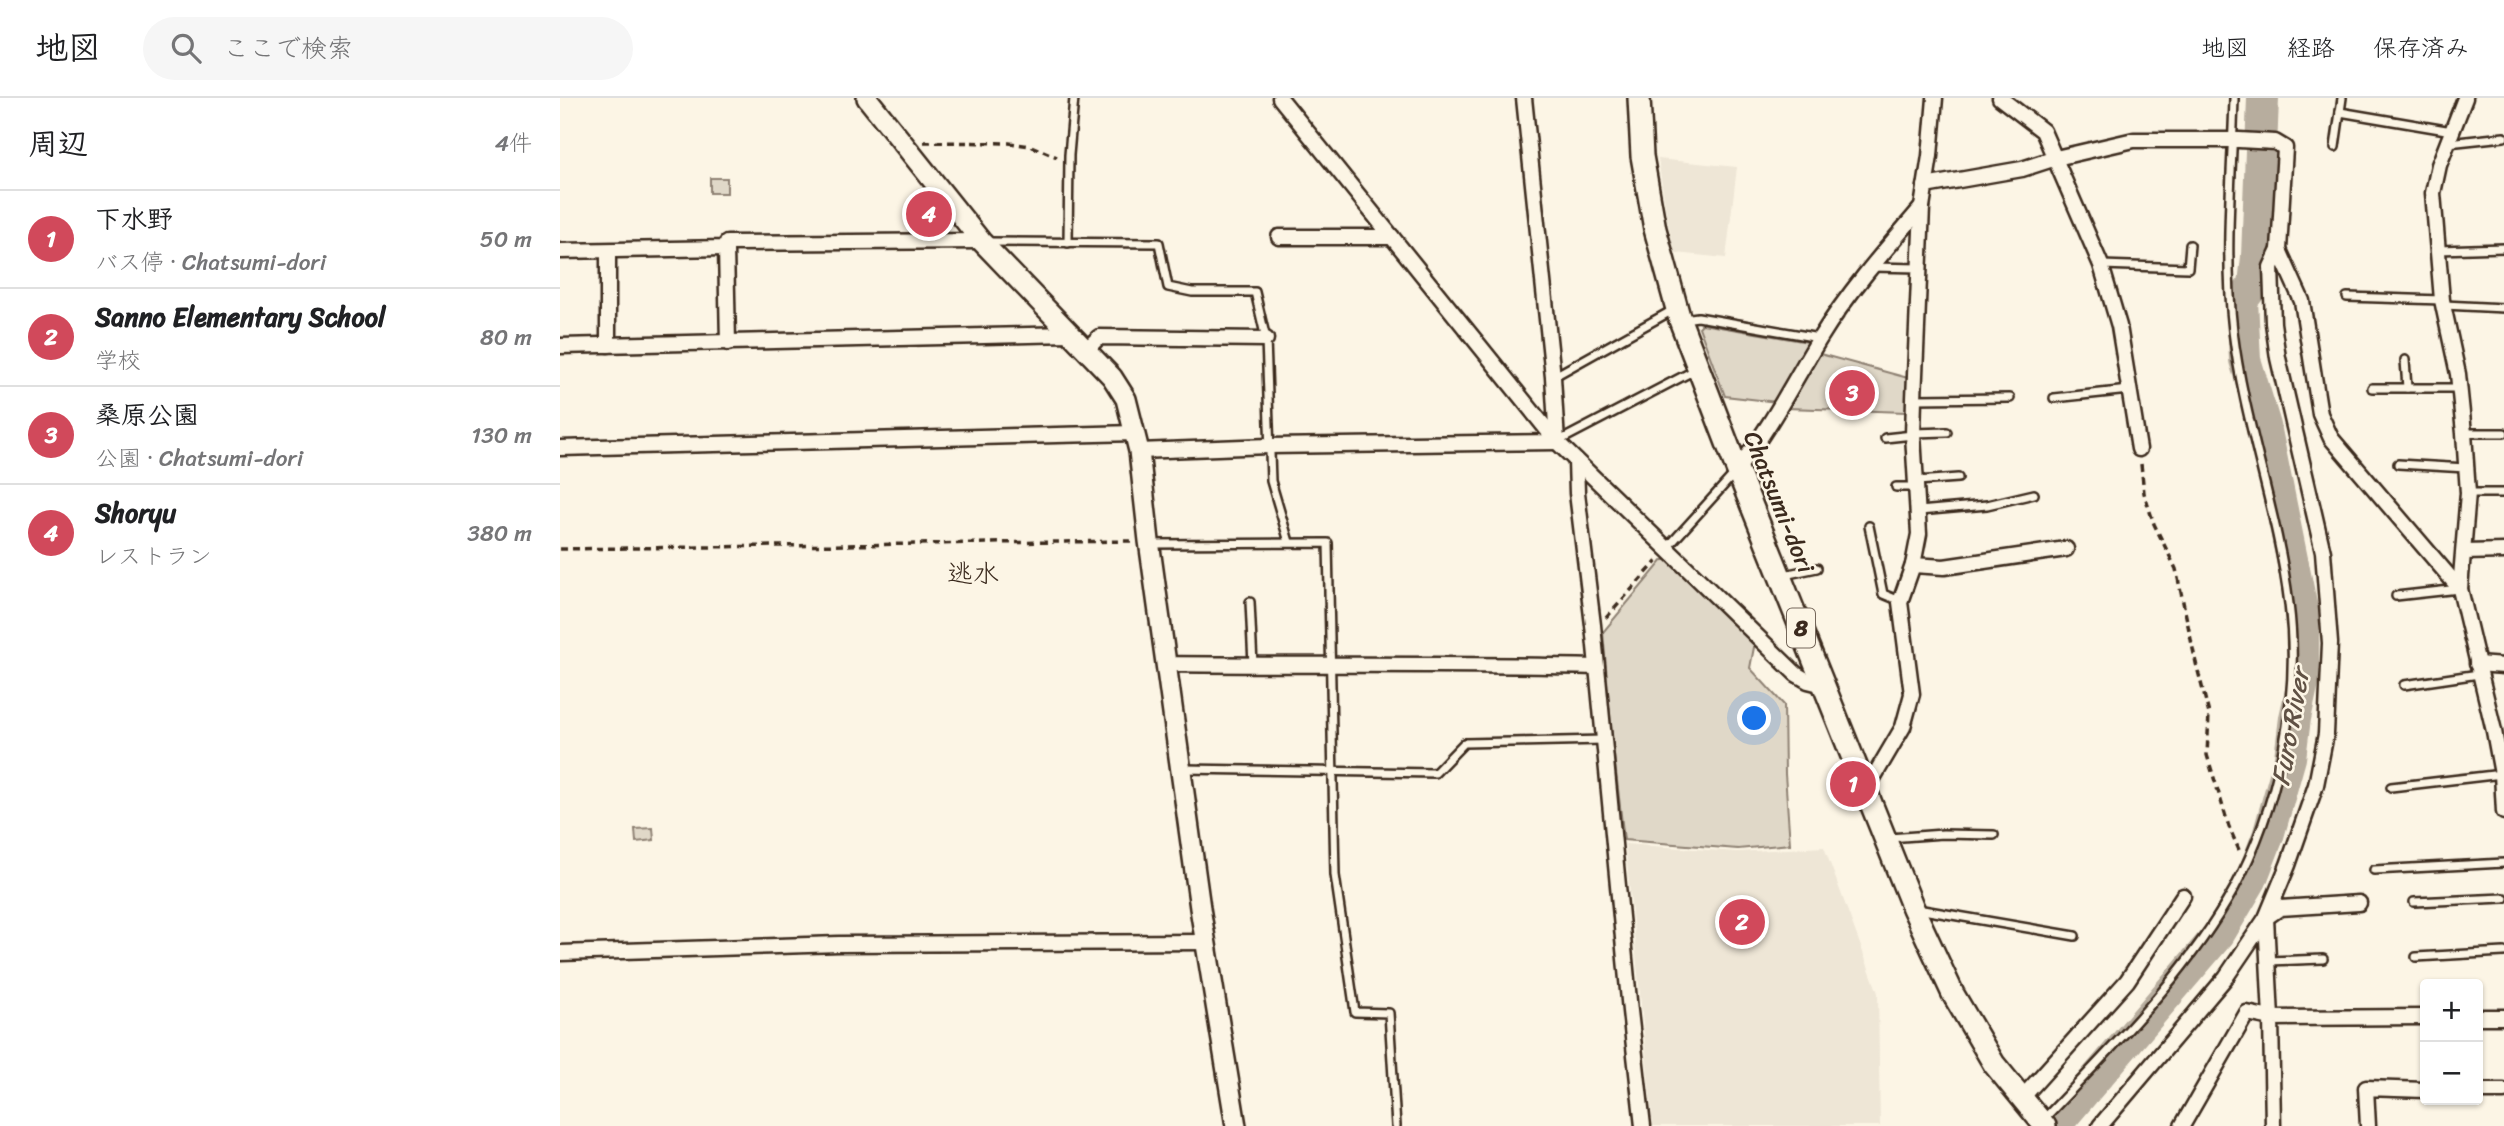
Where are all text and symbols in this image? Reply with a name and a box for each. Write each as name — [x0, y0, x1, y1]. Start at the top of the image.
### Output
search box — [143, 17, 633, 80]
text: 地図 — [35, 19, 101, 77]
text: ここで検索 — [223, 25, 353, 71]
text: 地図 — [2201, 27, 2249, 69]
text: 経路 — [2287, 27, 2335, 69]
text: 保存済み — [2373, 27, 2469, 69]
icon: search — [167, 29, 205, 67]
text: 周辺 — [28, 117, 88, 171]
text: 4件 — [495, 123, 532, 164]
pin: 4 — [906, 188, 952, 240]
text: 下水野 — [95, 196, 173, 242]
text: 1 — [46, 219, 56, 260]
text: 50 m — [480, 219, 532, 260]
text: バス停 · Chatsumi-dori — [95, 242, 326, 283]
text: Sanno Elementary School — [95, 294, 385, 340]
text: 2 — [44, 317, 58, 358]
text: 80 m — [480, 317, 532, 358]
text: 学校 — [95, 340, 141, 381]
pin: 3 — [1829, 367, 1875, 419]
text: 桑原公園 — [95, 392, 199, 438]
text: 3 — [45, 415, 57, 456]
text: 130 m — [471, 415, 532, 456]
street label: Chatsumi-dori — [1731, 424, 1827, 581]
text: 公園 · Chatsumi-dori — [95, 438, 303, 479]
text: Shoryu — [95, 490, 176, 536]
text: 4 — [44, 513, 58, 554]
text: 380 m — [467, 513, 532, 554]
text: レストラン — [95, 536, 212, 577]
district label: 逃水 — [947, 550, 999, 596]
road number: 8 — [1787, 608, 1815, 648]
water label: Furo River — [2257, 661, 2324, 789]
your location — [1737, 701, 1771, 735]
pin: 1 — [1830, 758, 1876, 810]
pin: 2 — [1719, 896, 1765, 948]
map controls — [2420, 979, 2483, 1105]
button: + — [2420, 979, 2483, 1042]
button: − — [2420, 1042, 2483, 1105]

